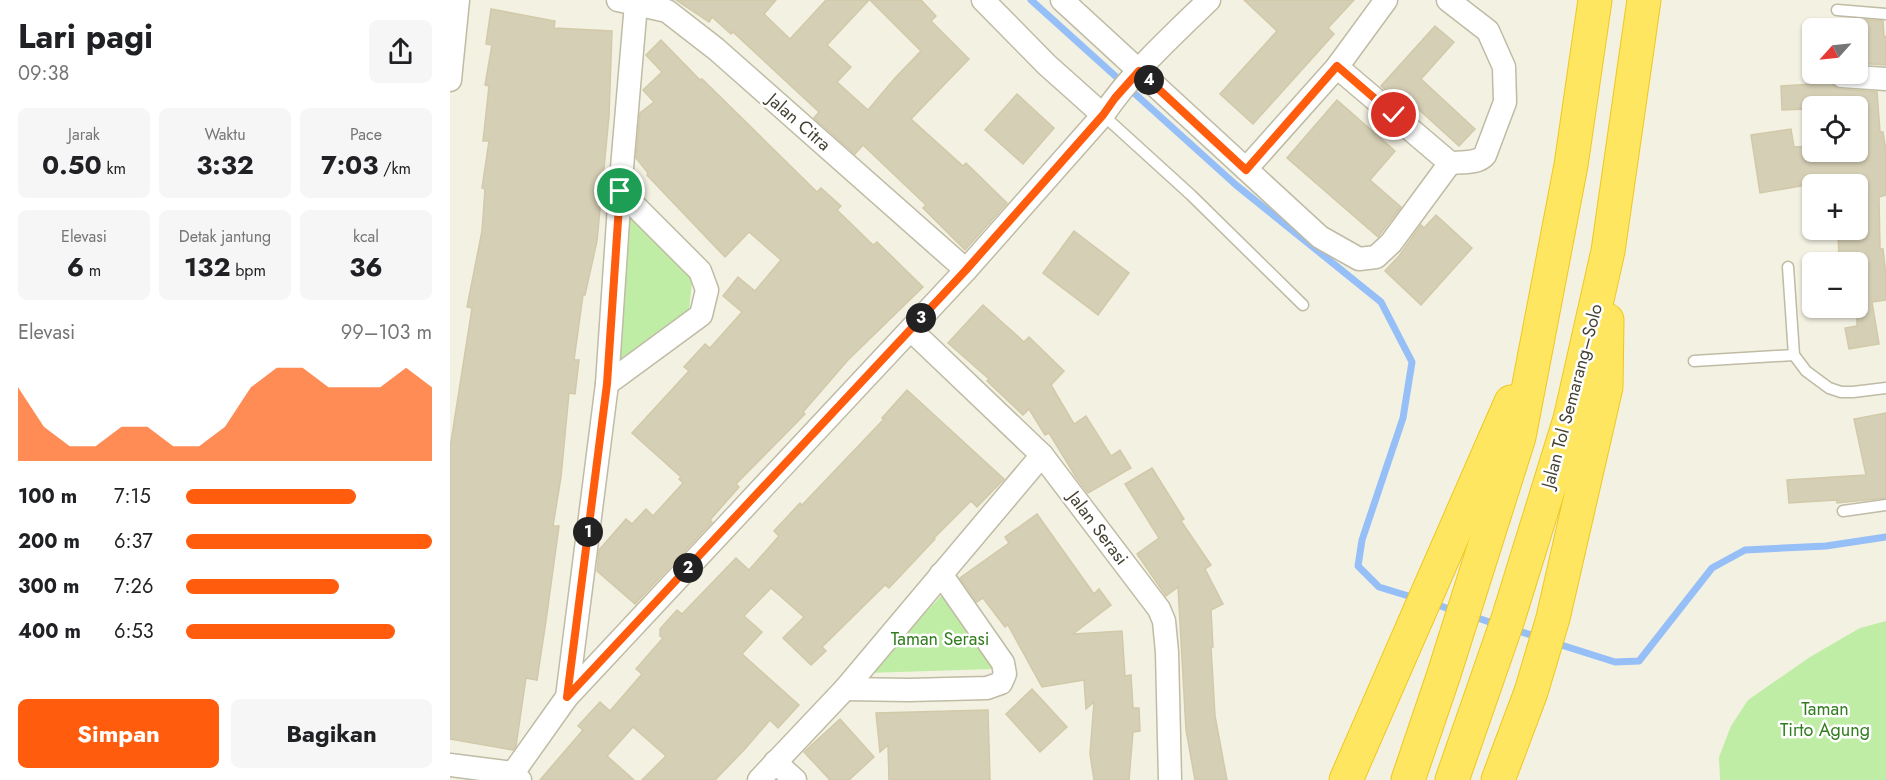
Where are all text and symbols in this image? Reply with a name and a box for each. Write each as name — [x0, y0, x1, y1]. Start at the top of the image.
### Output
text: Lari pagi — [18, 13, 153, 60]
north arrow — [1802, 18, 1868, 84]
map controls — [1802, 18, 1868, 318]
button: share — [369, 20, 432, 83]
text: 09:38 — [18, 59, 69, 88]
pin: 4 — [1134, 65, 1164, 95]
text: 4 — [1143, 68, 1155, 91]
street label: Jalan Citra — [760, 86, 837, 157]
pin — [1368, 89, 1419, 140]
button: locate — [1802, 96, 1868, 162]
icon: check — [1377, 98, 1410, 131]
text: Jarak — [68, 123, 100, 146]
text: Waktu — [204, 123, 246, 146]
text: Pace — [350, 123, 382, 146]
text: 0.50 — [42, 146, 102, 184]
text: 3:32 — [196, 146, 254, 184]
text: 7:03 — [321, 146, 378, 184]
text: km — [102, 157, 126, 180]
text: /km — [378, 157, 411, 180]
pin — [594, 165, 645, 216]
icon: arrive — [603, 174, 636, 207]
button: + — [1802, 174, 1868, 240]
text: Elevasi — [61, 225, 107, 248]
text: Detak jantung — [179, 225, 271, 248]
text: kcal — [353, 225, 379, 248]
text: 6 — [67, 248, 84, 286]
text: 132 — [184, 248, 230, 286]
text: 36 — [349, 248, 383, 286]
button: − — [1802, 252, 1868, 318]
text: m — [84, 259, 101, 282]
text: bpm — [230, 259, 266, 282]
street label: Jalan Tol Semarang–Solo — [1534, 301, 1609, 493]
pin: 3 — [906, 303, 936, 333]
text: 3 — [916, 306, 926, 329]
text: Elevasi — [18, 318, 75, 347]
text: 99–103 m — [341, 318, 432, 347]
text: 100 m — [18, 482, 77, 511]
text: 7:15 — [114, 482, 151, 511]
street label: Jalan Serasi — [1060, 484, 1134, 570]
pin: 1 — [573, 517, 603, 547]
text: 1 — [584, 520, 592, 543]
text: 200 m — [18, 527, 80, 556]
text: 6:37 — [114, 527, 153, 556]
pin: 2 — [673, 553, 703, 583]
text: 2 — [683, 556, 693, 579]
text: 300 m — [18, 572, 79, 601]
text: 7:26 — [114, 572, 153, 601]
text: 400 m — [18, 617, 81, 646]
text: 6:53 — [114, 617, 154, 646]
park label: Taman Serasi — [891, 626, 989, 652]
park label: Taman Tirto Agung — [1780, 696, 1870, 743]
button: Simpan — [18, 699, 219, 768]
button: Bagikan — [231, 699, 432, 768]

